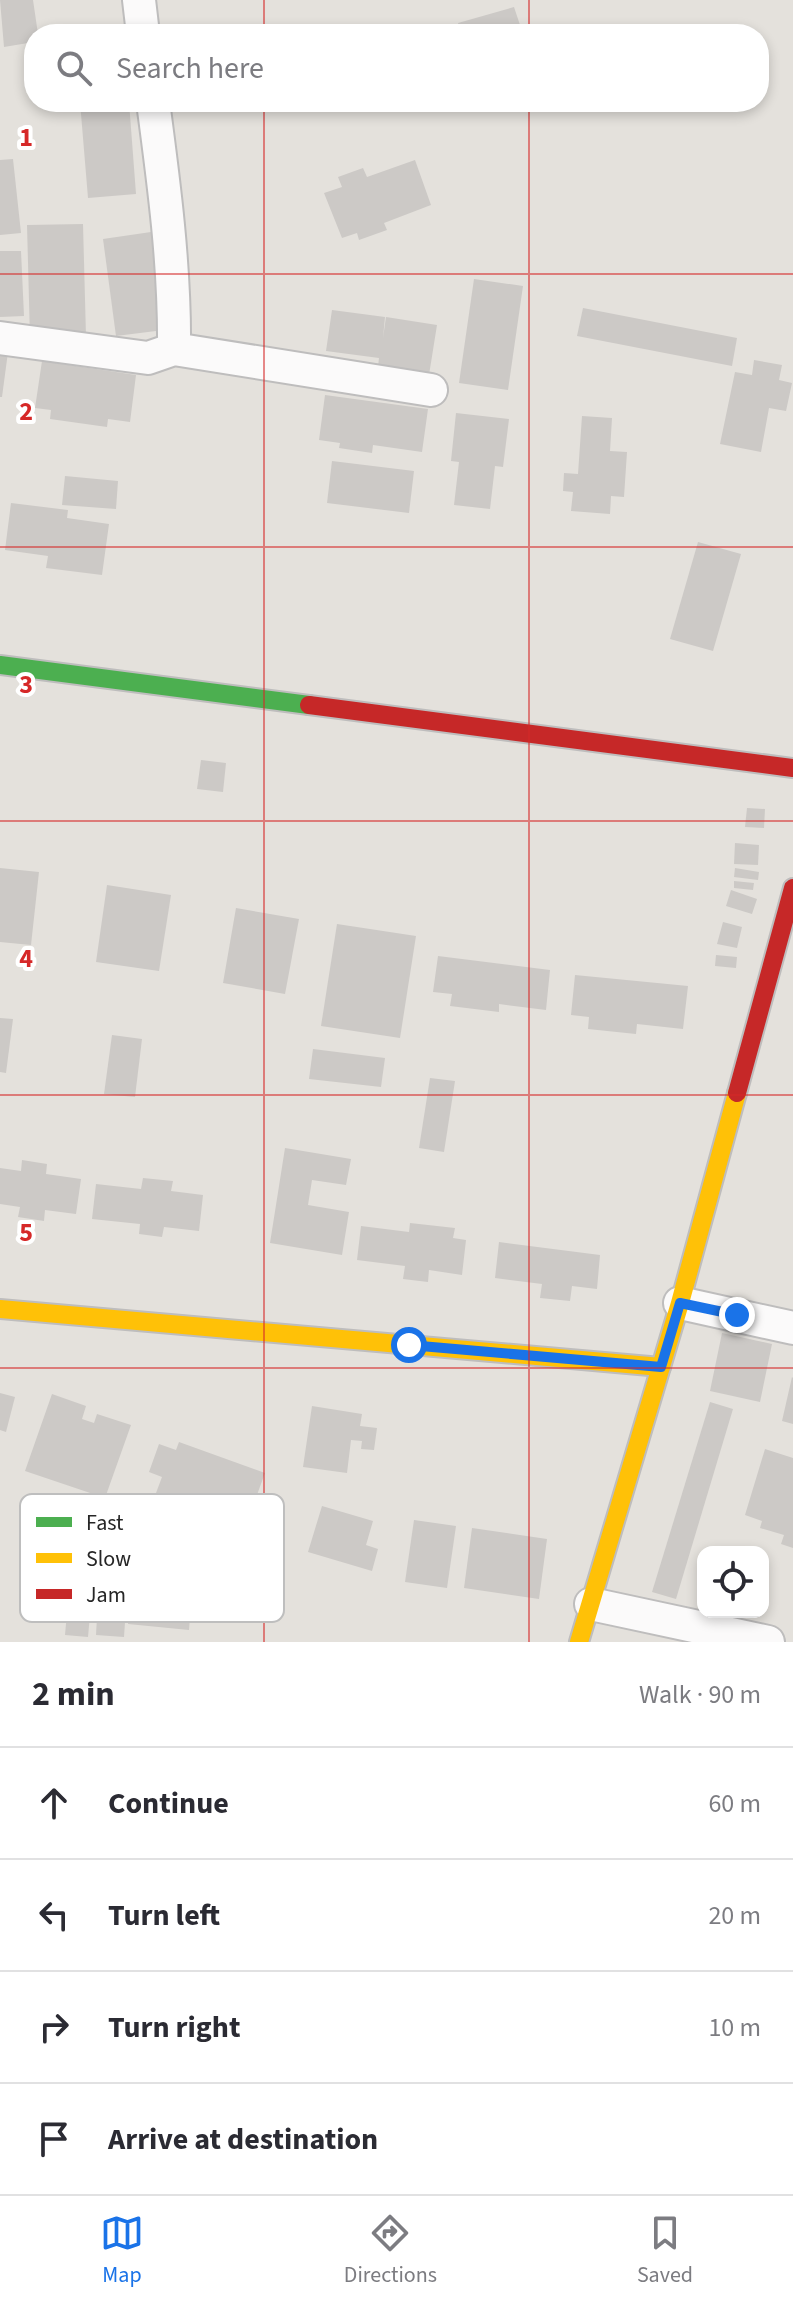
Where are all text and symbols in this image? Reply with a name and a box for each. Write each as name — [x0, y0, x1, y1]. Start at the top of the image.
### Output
search box — [24, 24, 769, 112]
icon: search — [52, 46, 96, 90]
text: Search here — [116, 47, 264, 90]
text: 1 — [19, 119, 33, 156]
text: 2 — [19, 393, 33, 430]
text: 3 — [19, 666, 33, 703]
text: 4 — [19, 940, 33, 977]
text: 5 — [19, 1214, 33, 1251]
route end — [719, 1297, 755, 1333]
route start — [391, 1327, 427, 1363]
legend — [20, 1494, 284, 1622]
text: Fast — [86, 1507, 124, 1539]
text: Slow — [86, 1543, 131, 1575]
map controls — [697, 1546, 769, 1618]
button: locate — [697, 1546, 769, 1618]
text: Jam — [86, 1579, 126, 1611]
text: 2 min — [32, 1670, 115, 1719]
text: Walk · 90 m — [639, 1676, 761, 1713]
icon: ahead — [32, 1781, 76, 1825]
text: Continue — [108, 1782, 229, 1825]
text: 60 m — [708, 1785, 761, 1822]
icon: left — [32, 1893, 76, 1937]
text: Turn left — [108, 1894, 220, 1937]
text: 20 m — [708, 1897, 761, 1934]
icon: right — [32, 2005, 76, 2049]
text: Turn right — [108, 2006, 240, 2049]
text: 10 m — [708, 2009, 761, 2046]
icon: arrive — [32, 2117, 76, 2161]
text: Arrive at destination — [108, 2118, 378, 2161]
tab: Map — [100, 2211, 144, 2291]
tab: Directions — [344, 2211, 437, 2291]
tab: Saved — [637, 2211, 693, 2291]

